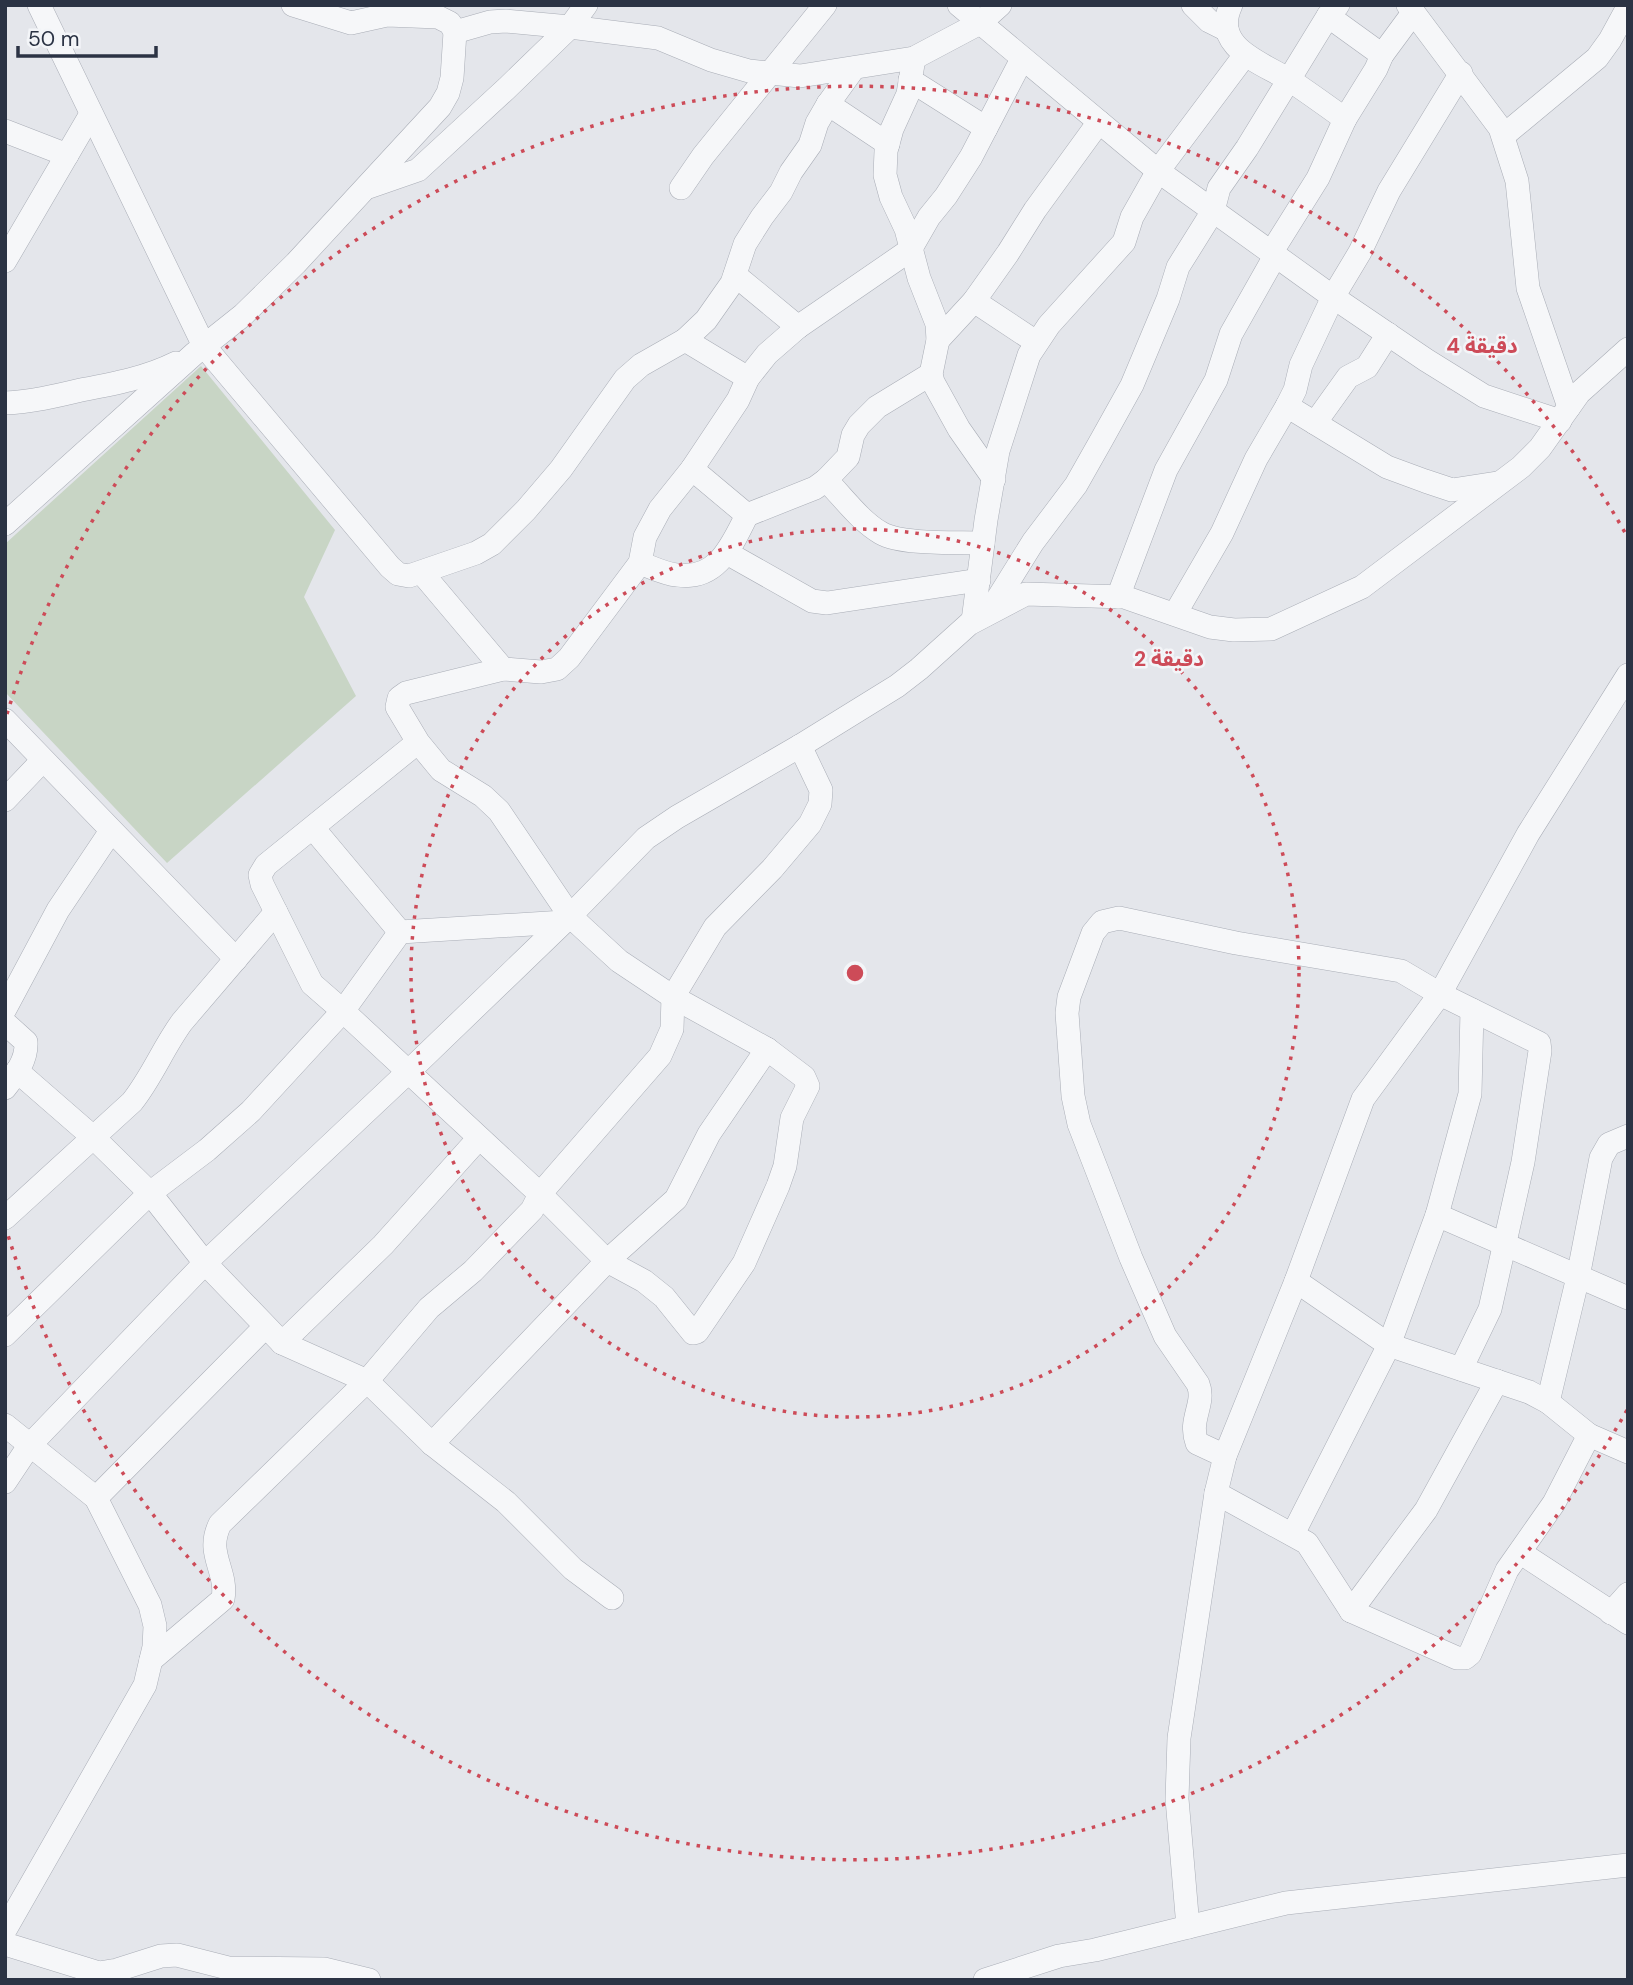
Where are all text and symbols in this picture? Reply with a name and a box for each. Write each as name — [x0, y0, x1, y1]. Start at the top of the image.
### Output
scale bar — [18, 14, 156, 58]
text: 50 m — [28, 25, 79, 53]
text: 4 دقيقة — [1446, 332, 1518, 360]
text: 2 دقيقة — [1134, 645, 1204, 673]
centre of rings — [843, 961, 867, 985]

